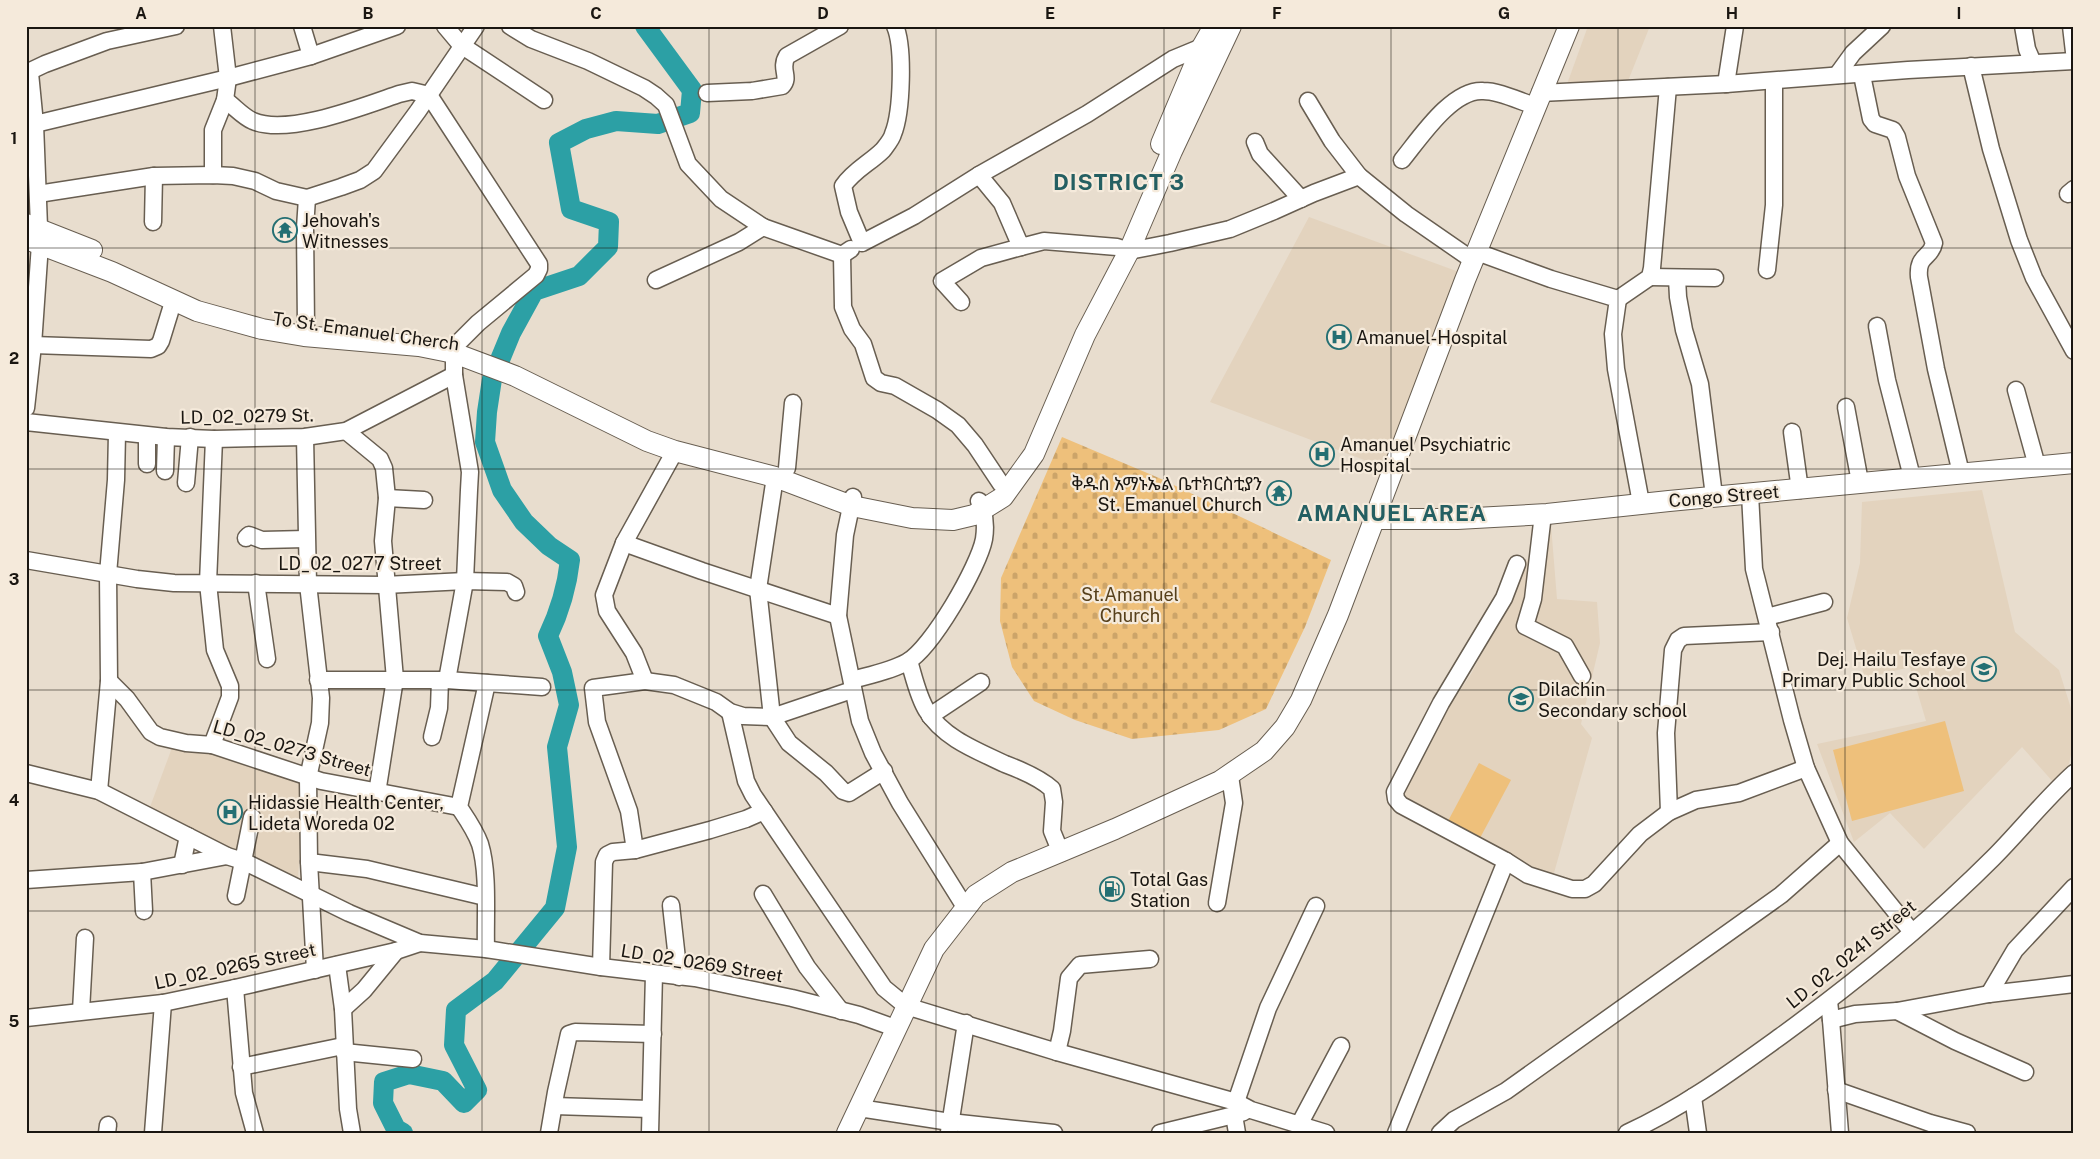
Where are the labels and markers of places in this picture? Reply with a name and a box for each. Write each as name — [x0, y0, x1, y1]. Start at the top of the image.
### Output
place label: Jehovah's Witnesses — [302, 210, 389, 252]
temple icon: Jehovah's Witnesses — [272, 217, 298, 243]
hospital icon: Amanuel-Hospital — [1326, 324, 1352, 350]
place label: Amanuel-Hospital — [1356, 327, 1508, 348]
place label: Amanuel Psychiatric Hospital — [1340, 434, 1511, 476]
hospital icon: Amanuel Psychiatric Hospital — [1309, 441, 1335, 467]
place label: ቅዱስ አማኑኤል ቤተክርስቲያን St. Emanuel Church — [1072, 473, 1262, 515]
temple icon: ቅዱስ አማኑኤል ቤተክርስቲያን St. Emanuel Church — [1266, 480, 1292, 506]
place label: Dej. Hailu Tesfaye Primary Public School — [1782, 649, 1966, 691]
school or university icon: Dej. Hailu Tesfaye Primary Public School — [1971, 656, 1997, 682]
place label: Dilachin Secondary school — [1538, 679, 1687, 721]
school or university icon: Dilachin Secondary school — [1508, 686, 1534, 712]
place label: Hidassie Health Center, Lideta Woreda 02 — [248, 792, 444, 834]
hospital icon: Hidassie Health Center, Lideta Woreda 02 — [217, 799, 243, 825]
place label: Total Gas Station — [1130, 869, 1208, 911]
fuel station icon: Total Gas Station — [1099, 876, 1125, 902]

